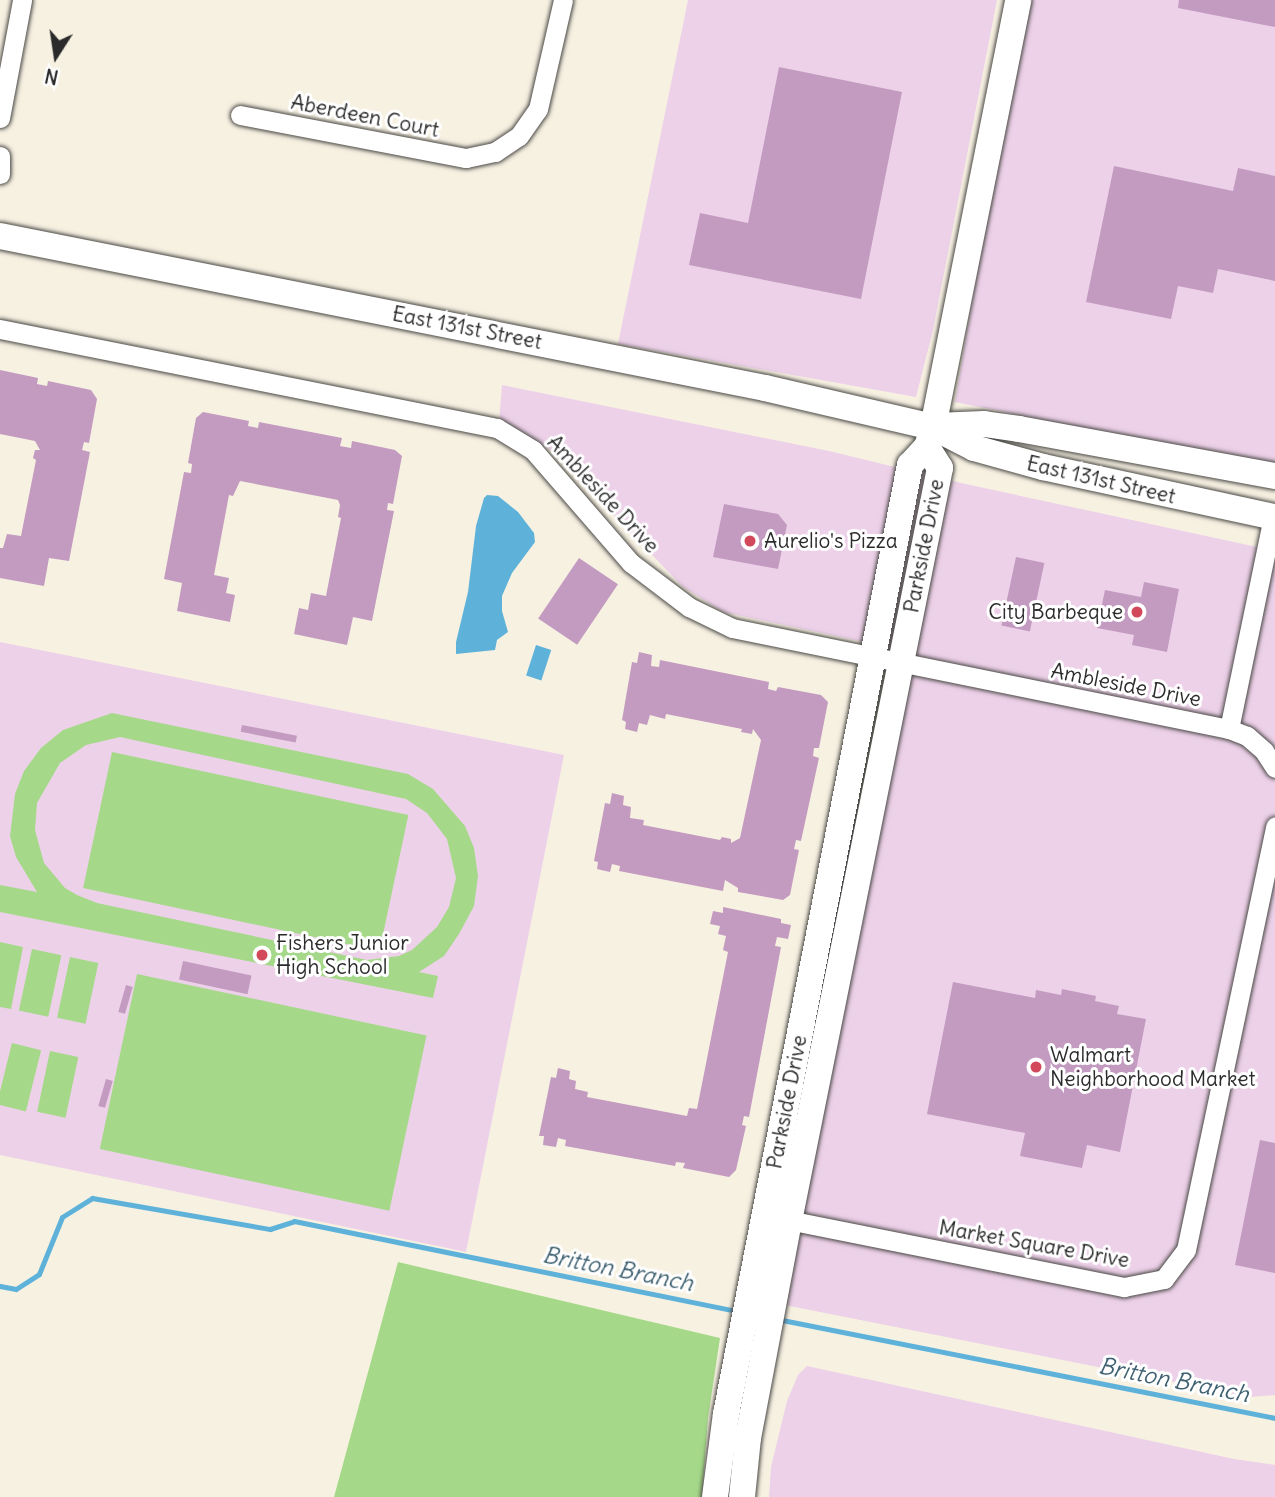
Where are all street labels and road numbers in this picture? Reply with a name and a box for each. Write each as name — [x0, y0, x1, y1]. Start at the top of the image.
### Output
street label: Aberdeen Court — [289, 89, 441, 143]
street label: East 131st Street — [390, 301, 544, 355]
street label: Ambleside Drive — [542, 430, 664, 558]
street label: East 131st Street — [1024, 451, 1178, 509]
street label: Parkside Drive — [899, 477, 949, 615]
street label: Ambleside Drive — [1049, 658, 1203, 712]
street label: Parkside Drive — [762, 1033, 812, 1171]
street label: Market Square Drive — [937, 1215, 1131, 1273]

